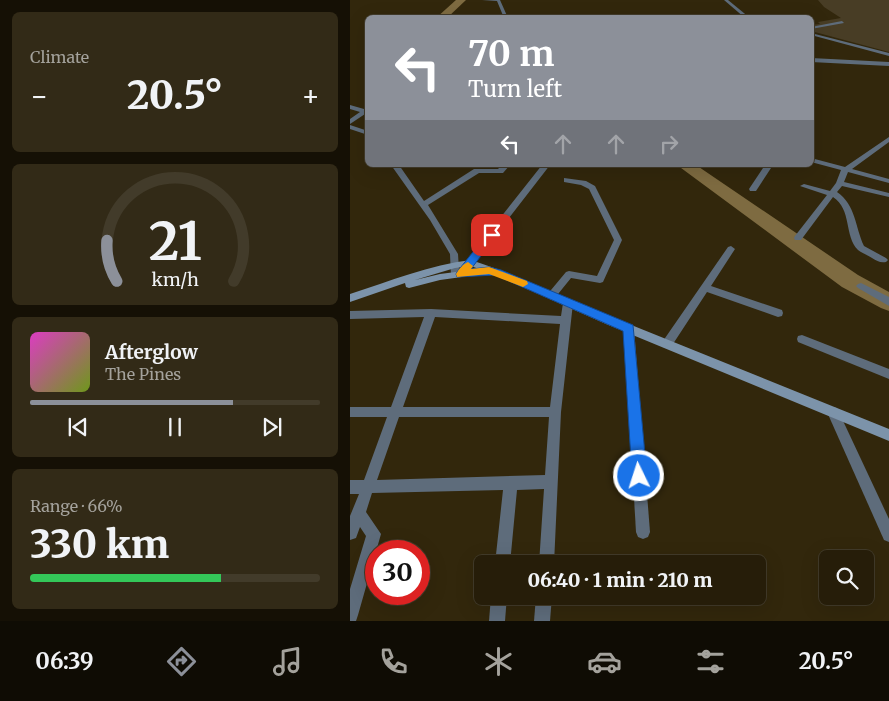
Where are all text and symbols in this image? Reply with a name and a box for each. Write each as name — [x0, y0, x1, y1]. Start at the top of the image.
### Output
text: 70 m — [468, 32, 555, 76]
icon: left — [385, 35, 450, 100]
text: Climate — [30, 47, 89, 67]
text: 20.5° — [127, 72, 223, 119]
text: Turn left — [468, 75, 562, 103]
text: − — [30, 78, 49, 114]
text: + — [301, 78, 320, 114]
icon: left — [496, 130, 524, 158]
icon: ahead — [549, 130, 577, 158]
icon: ahead — [602, 130, 630, 158]
icon: right — [655, 130, 683, 158]
text: 21 — [148, 209, 202, 274]
pin — [471, 214, 513, 256]
icon: arrive — [478, 221, 506, 249]
text: km/h — [151, 268, 199, 291]
text: Afterglow — [105, 340, 198, 364]
text: The Pines — [105, 364, 181, 384]
icon: previous — [64, 413, 92, 441]
icon: pause — [161, 413, 189, 441]
icon: next — [258, 413, 286, 441]
position arrow — [612, 449, 664, 501]
text: Range · 66% — [30, 496, 123, 516]
text: 330 km — [30, 521, 169, 568]
speed limit sign: 30 — [365, 540, 430, 605]
map controls — [819, 550, 874, 605]
button: search — [819, 550, 874, 605]
text: 06:40 · 1 min · 210 m — [527, 568, 713, 592]
icon: directions — [164, 644, 199, 679]
icon: music — [270, 644, 305, 679]
icon: phone — [376, 644, 411, 679]
icon: climate — [481, 644, 516, 679]
icon: car — [587, 644, 622, 679]
icon: filters — [693, 644, 728, 679]
text: 06:39 — [35, 647, 94, 675]
text: 20.5° — [799, 647, 854, 675]

